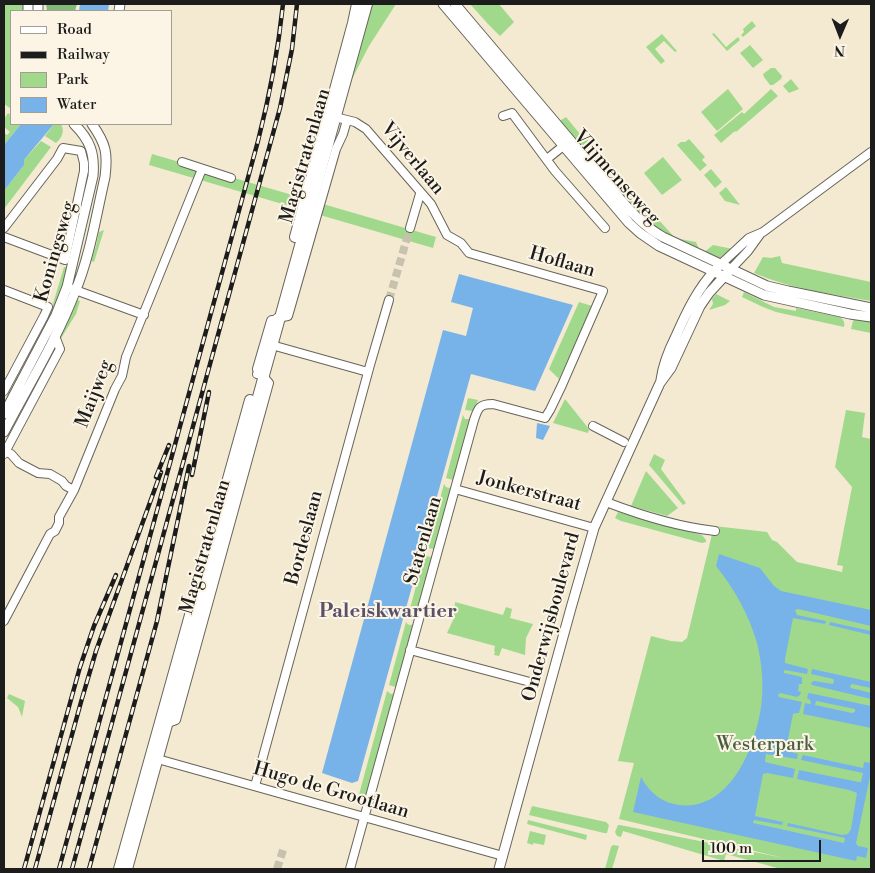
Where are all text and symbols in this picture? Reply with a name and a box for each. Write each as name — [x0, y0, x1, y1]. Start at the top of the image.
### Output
legend — [10, 10, 172, 125]
north arrow — [815, 10, 865, 60]
text: Road — [57, 20, 92, 39]
text: N — [834, 41, 845, 59]
text: Railway — [57, 45, 110, 64]
text: Park — [57, 70, 88, 89]
street label: Magistratenlaan — [276, 86, 336, 226]
text: Water — [57, 95, 96, 114]
street label: Vijverlaan — [375, 118, 449, 200]
street label: Vlijmenseweg — [568, 126, 664, 230]
street label: Koningsweg — [31, 199, 81, 305]
street label: Hoflaan — [526, 243, 598, 283]
street label: Maijweg — [72, 357, 118, 431]
street label: Jonkerstraat — [474, 467, 584, 517]
street label: Magistratenlaan — [176, 477, 236, 617]
street label: Bordeslaan — [281, 488, 329, 588]
street label: Statenlaan — [400, 494, 448, 588]
street label: Onderwijsboulevard — [518, 530, 586, 704]
district label: Paleiskwartier — [319, 600, 457, 624]
park label: Westerpark — [716, 734, 814, 756]
street label: Hugo de Grootlaan — [250, 758, 412, 824]
scale bar — [705, 830, 824, 862]
text: 100 m — [710, 839, 752, 858]

